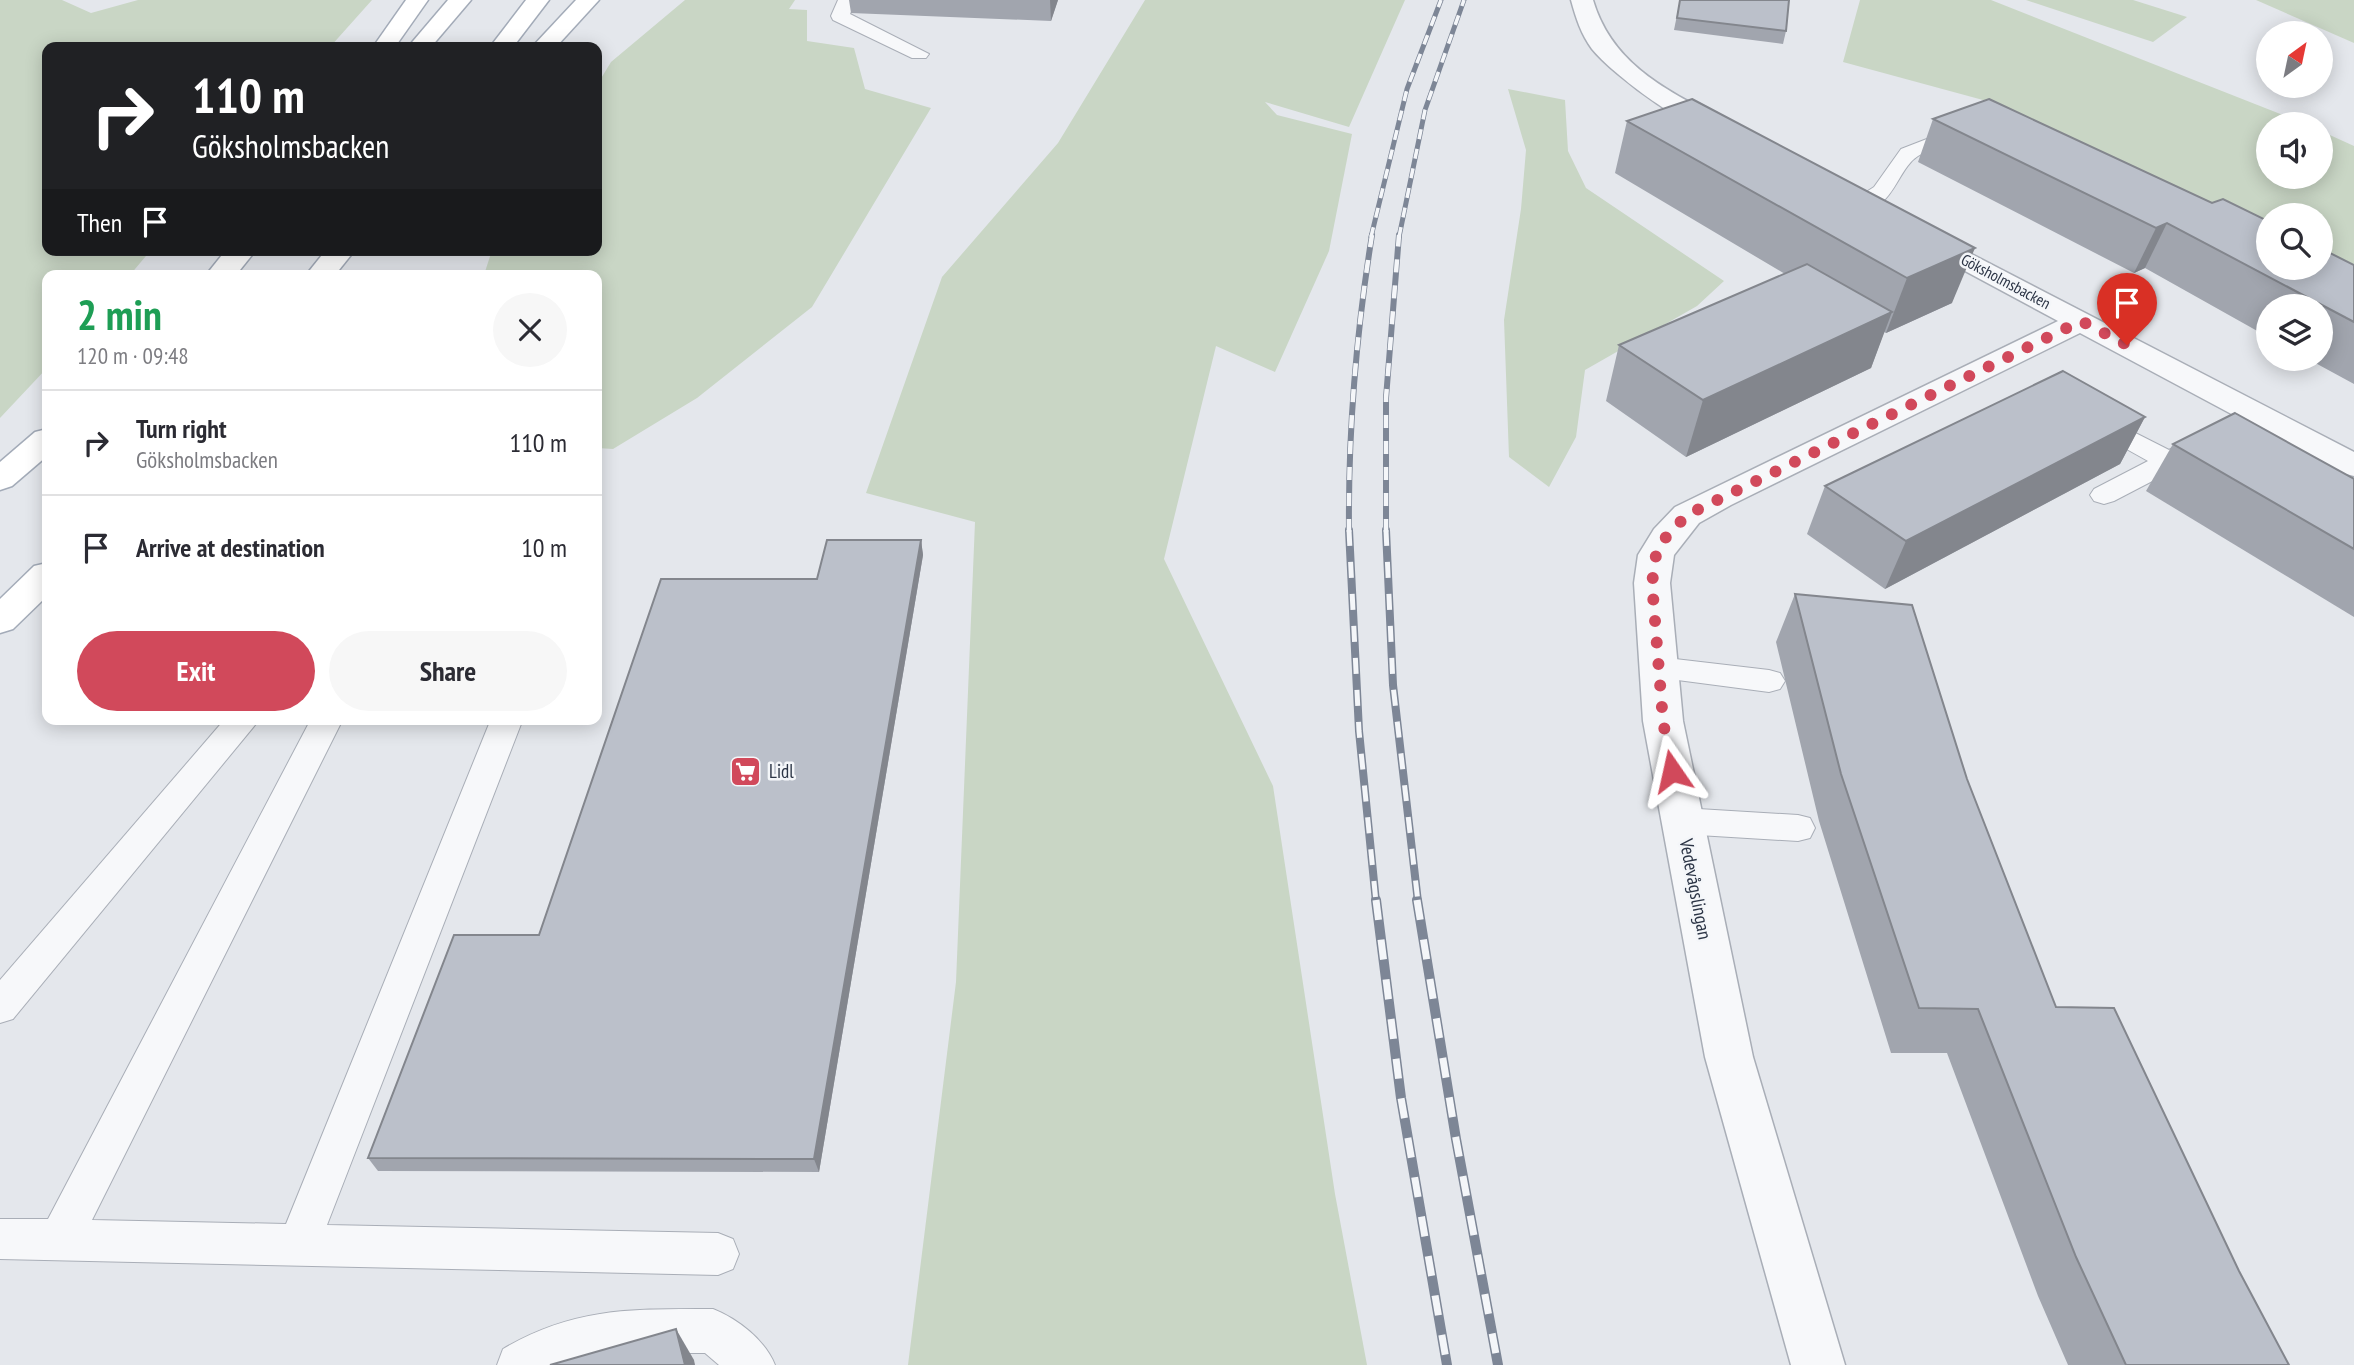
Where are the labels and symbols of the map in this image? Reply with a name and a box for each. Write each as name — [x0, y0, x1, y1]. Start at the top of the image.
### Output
north arrow — [2256, 21, 2333, 98]
street label: Göksholmsbacken — [1958, 249, 2054, 313]
pin — [2097, 273, 2157, 345]
position arrow — [1635, 734, 1709, 808]
supermarket icon: Lidl — [729, 754, 763, 788]
place label: Lidl — [769, 759, 794, 783]
street label: Vedevågslingan — [1674, 836, 1718, 941]

